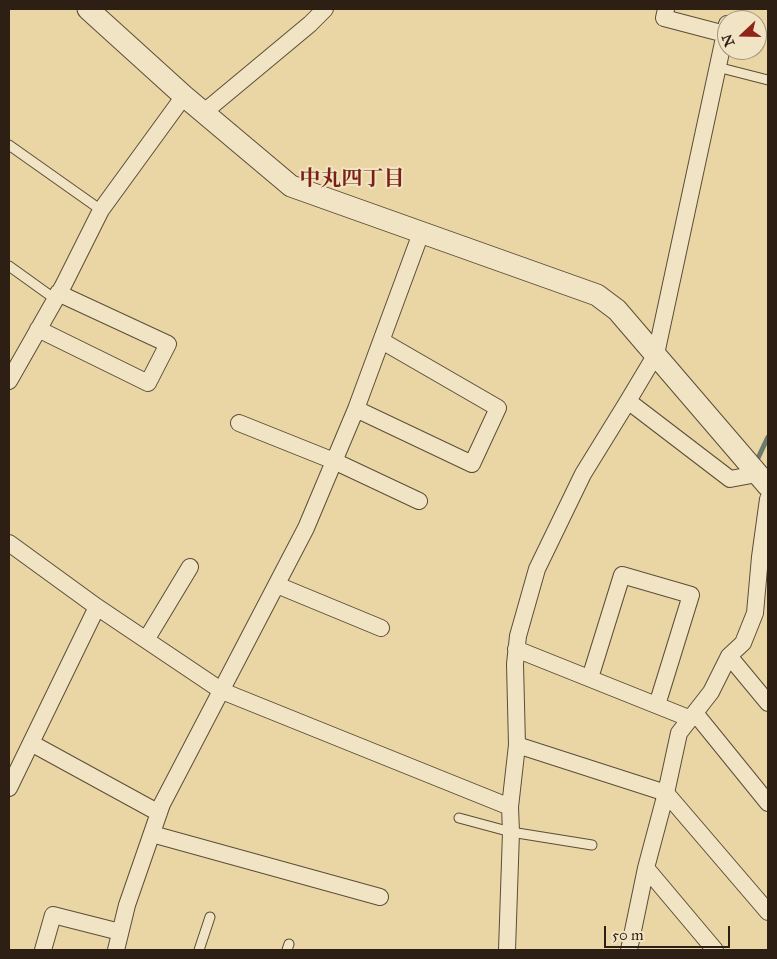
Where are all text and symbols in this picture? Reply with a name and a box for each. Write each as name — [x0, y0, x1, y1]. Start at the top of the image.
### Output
north arrow — [717, 10, 767, 60]
text: N — [718, 32, 739, 49]
district label: 中丸四丁目 — [300, 167, 404, 193]
scale bar — [607, 916, 733, 948]
text: 50 m — [612, 926, 644, 944]

